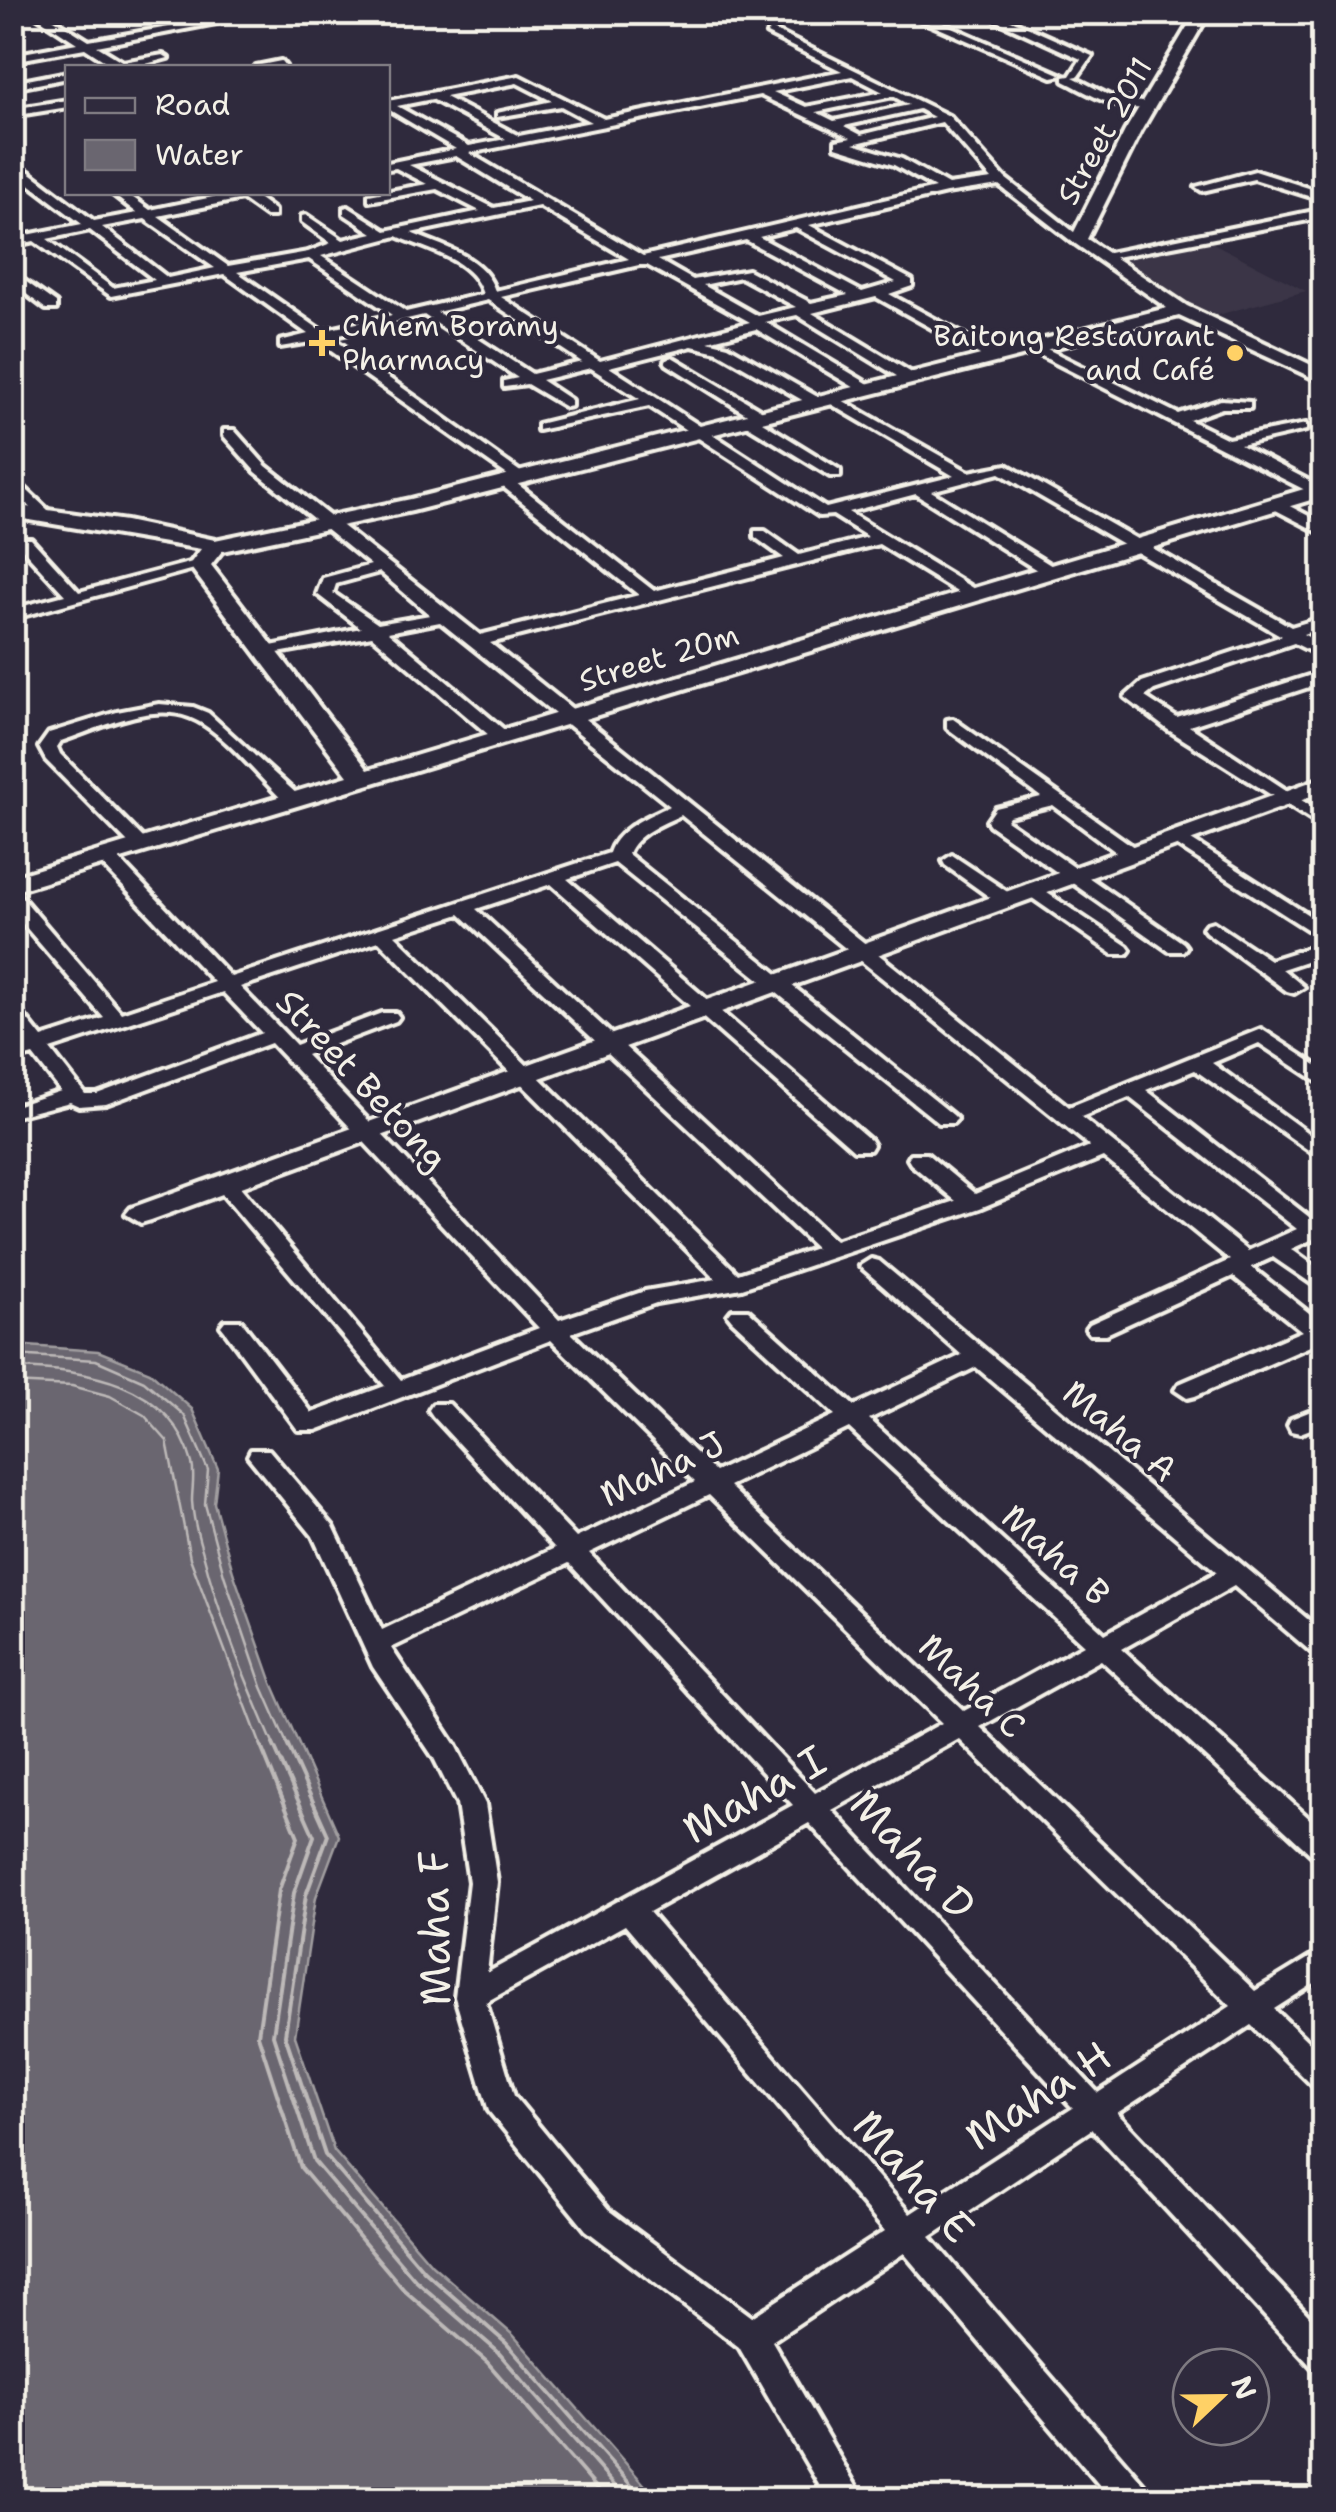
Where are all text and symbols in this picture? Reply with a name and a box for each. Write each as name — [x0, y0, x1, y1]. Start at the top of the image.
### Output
street label: Street 2011 — [1047, 50, 1162, 212]
legend — [65, 65, 390, 195]
text: Road — [155, 84, 230, 125]
text: Water — [155, 134, 244, 175]
place label: Chhem Boramy Pharmacy — [342, 305, 559, 380]
place label: Baitong Restaurant and Café — [933, 315, 1215, 390]
marker: Chhem Boramy Pharmacy — [311, 332, 333, 354]
marker: Baitong Restaurant and Café — [1224, 342, 1246, 364]
street label: Street 20m — [574, 614, 744, 701]
street label: Street Betong — [266, 979, 459, 1181]
street label: Maha A — [1053, 1369, 1187, 1492]
street label: Maha J — [592, 1420, 731, 1518]
street label: Maha B — [992, 1493, 1121, 1616]
street label: Maha C — [909, 1623, 1036, 1748]
street label: Maha I — [672, 1732, 836, 1856]
street label: Maha D — [838, 1776, 988, 1932]
street label: Maha F — [405, 1849, 463, 2007]
street label: Maha H — [954, 2027, 1122, 2163]
street label: Maha E — [841, 2098, 987, 2254]
north arrow — [1171, 2347, 1271, 2447]
text: N — [1222, 2370, 1266, 2405]

